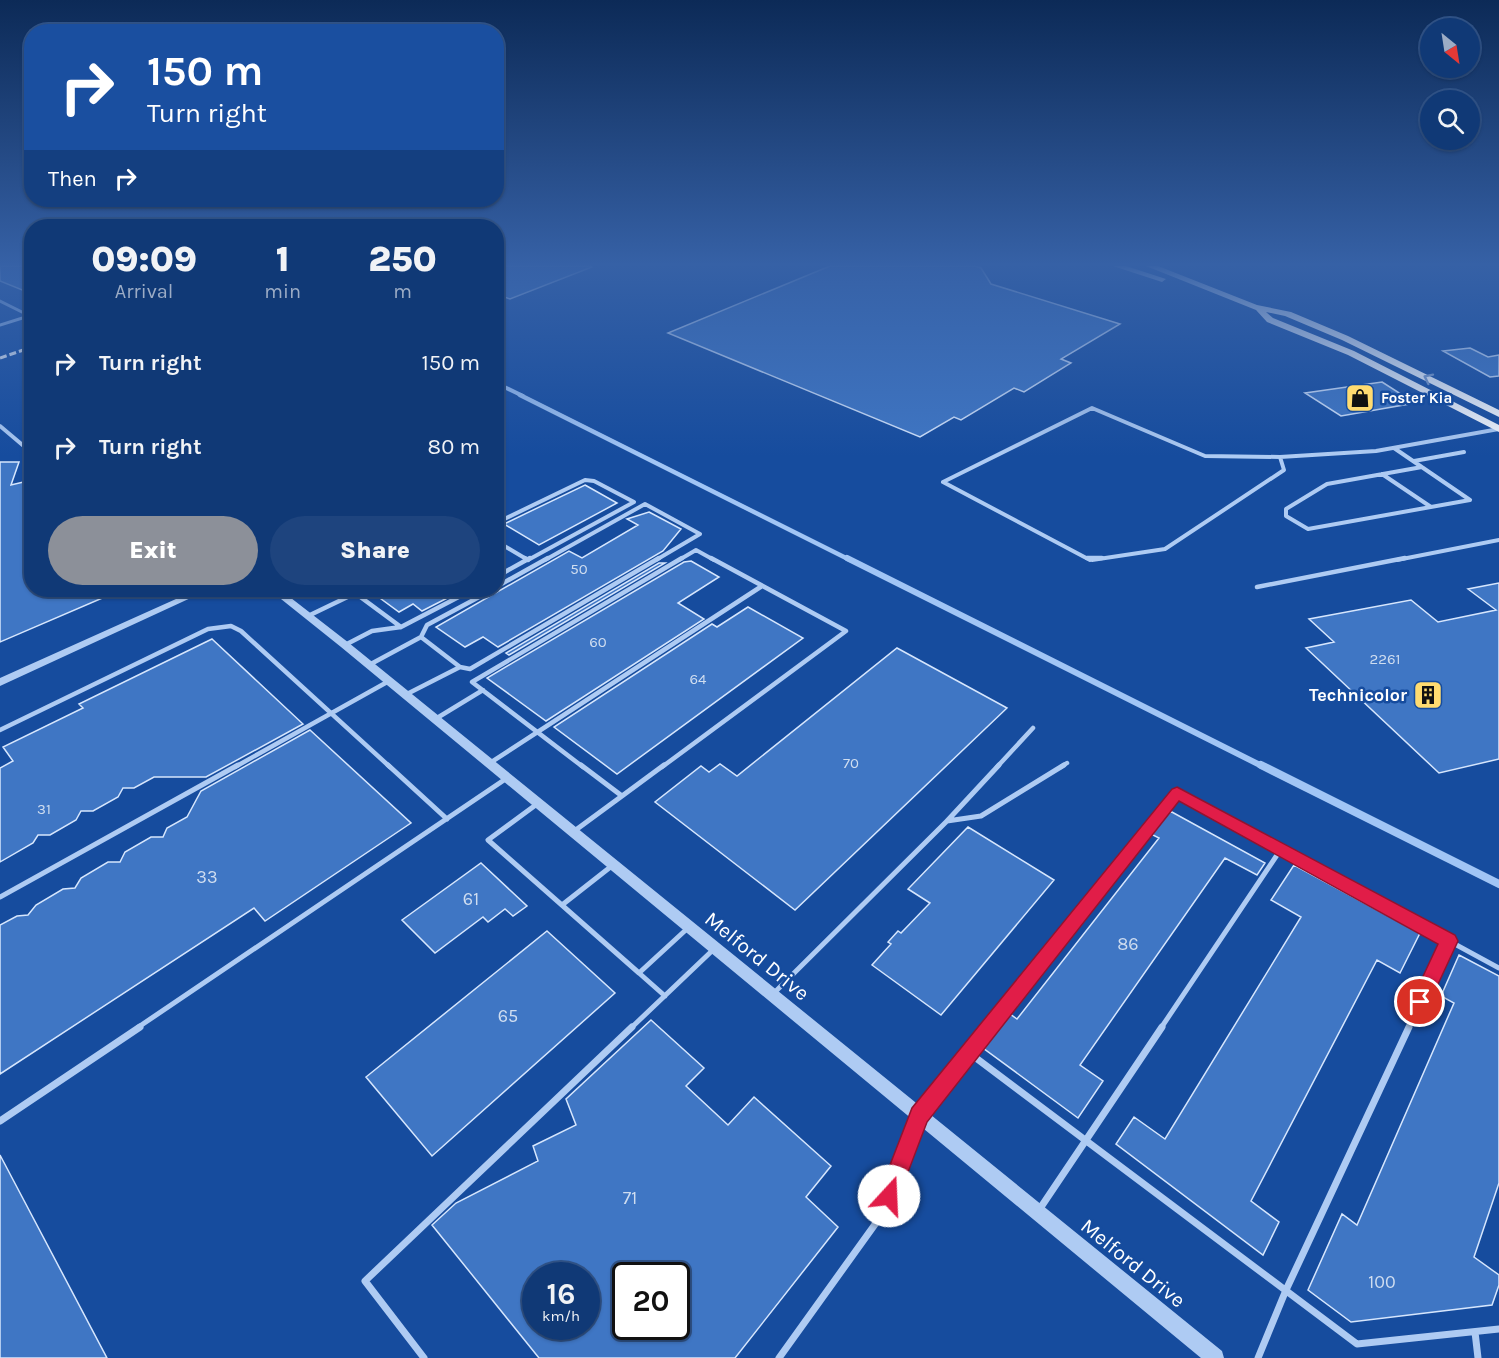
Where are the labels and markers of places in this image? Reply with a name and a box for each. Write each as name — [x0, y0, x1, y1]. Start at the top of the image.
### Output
shop icon: Foster Kia — [1344, 382, 1376, 414]
place label: Foster Kia — [1381, 389, 1452, 407]
building icon: Technicolor — [1412, 679, 1444, 711]
place label: Technicolor — [1309, 684, 1407, 706]
pin — [1394, 976, 1445, 1027]

